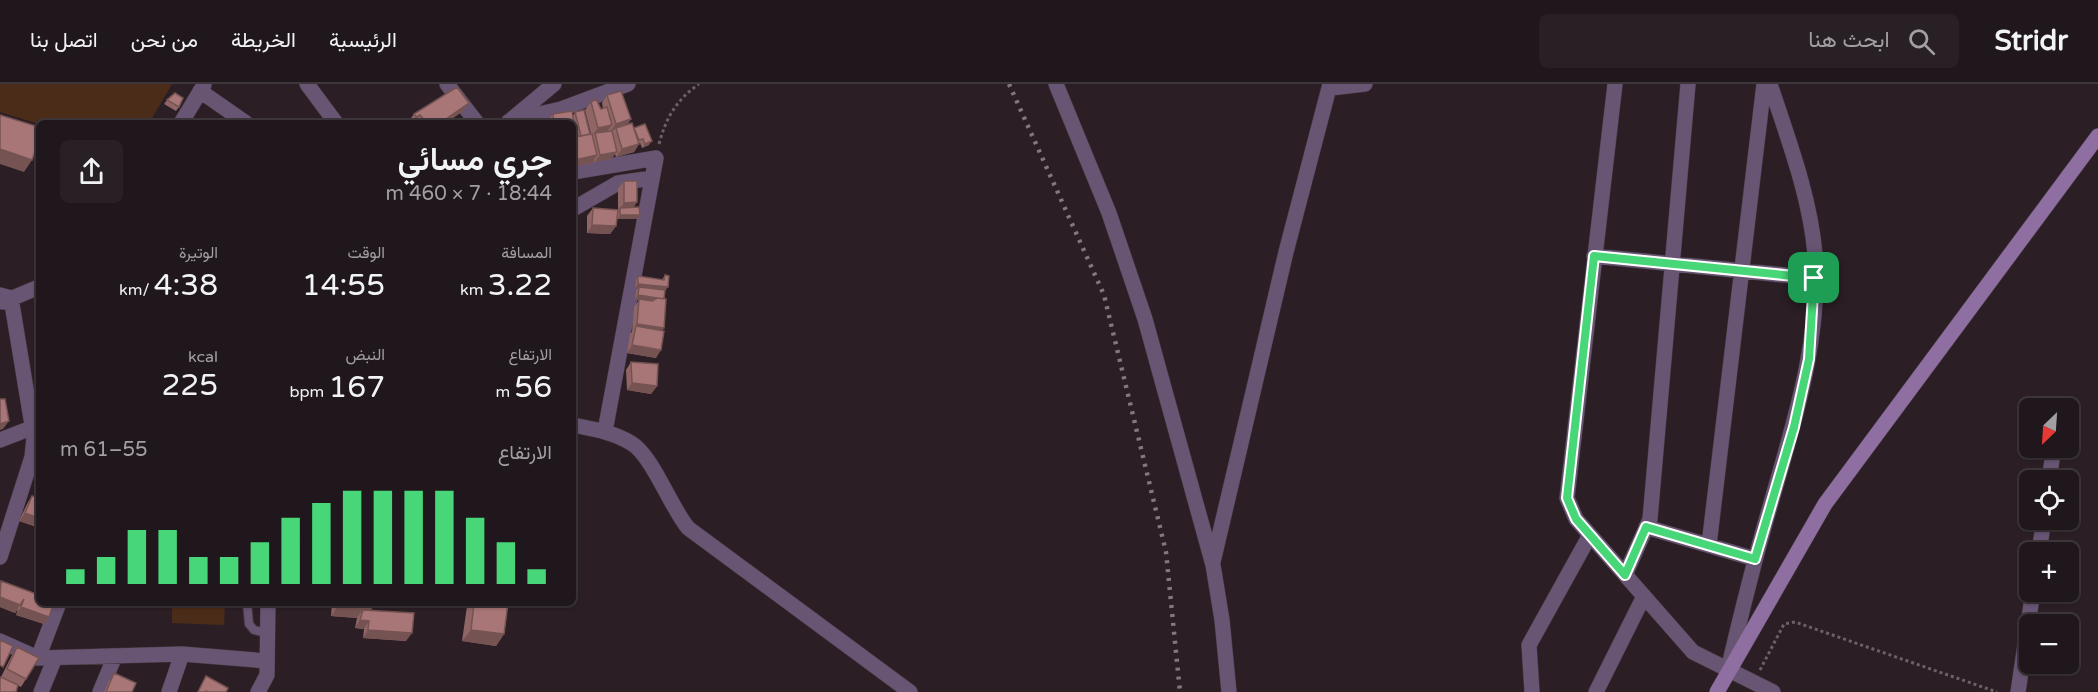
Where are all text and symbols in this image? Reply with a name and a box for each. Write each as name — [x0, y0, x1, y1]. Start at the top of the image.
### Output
search box — [1539, 14, 1959, 68]
text: Stridr — [1995, 24, 2068, 58]
icon: search — [1905, 25, 1938, 58]
text: ابحث هنا — [1808, 27, 1890, 53]
text: اتصل بنا — [30, 28, 98, 53]
text: من نحن — [131, 28, 198, 53]
text: الخريطة — [231, 28, 296, 53]
text: الرئيسية — [329, 28, 397, 53]
button: share — [60, 140, 123, 203]
text: جري مسائي — [398, 140, 552, 179]
text: 18:44 · 7 × 460 m — [385, 182, 552, 206]
text: الوتيرة — [179, 243, 218, 263]
text: الوقت — [347, 243, 385, 263]
text: المسافة — [501, 243, 552, 263]
pin — [1788, 252, 1839, 303]
icon: arrive — [1797, 261, 1830, 294]
text: 4:38 — [154, 267, 218, 304]
text: 14:55 — [302, 267, 385, 304]
text: 3.22 — [488, 267, 552, 304]
text: /km — [119, 280, 154, 300]
text: km — [460, 280, 488, 300]
text: النبض — [345, 345, 385, 365]
text: الارتفاع — [509, 345, 552, 365]
text: kcal — [188, 347, 218, 367]
text: 225 — [161, 367, 218, 404]
text: 167 — [328, 369, 385, 406]
text: 56 — [514, 369, 552, 406]
text: bpm — [289, 382, 328, 402]
text: m — [495, 382, 514, 402]
north arrow — [2019, 398, 2079, 458]
map controls — [2019, 398, 2079, 674]
text: 55–61 m — [60, 438, 148, 462]
text: الارتفاع — [498, 441, 552, 465]
button: locate — [2019, 470, 2079, 530]
button: + — [2019, 542, 2079, 602]
button: − — [2019, 614, 2079, 674]

